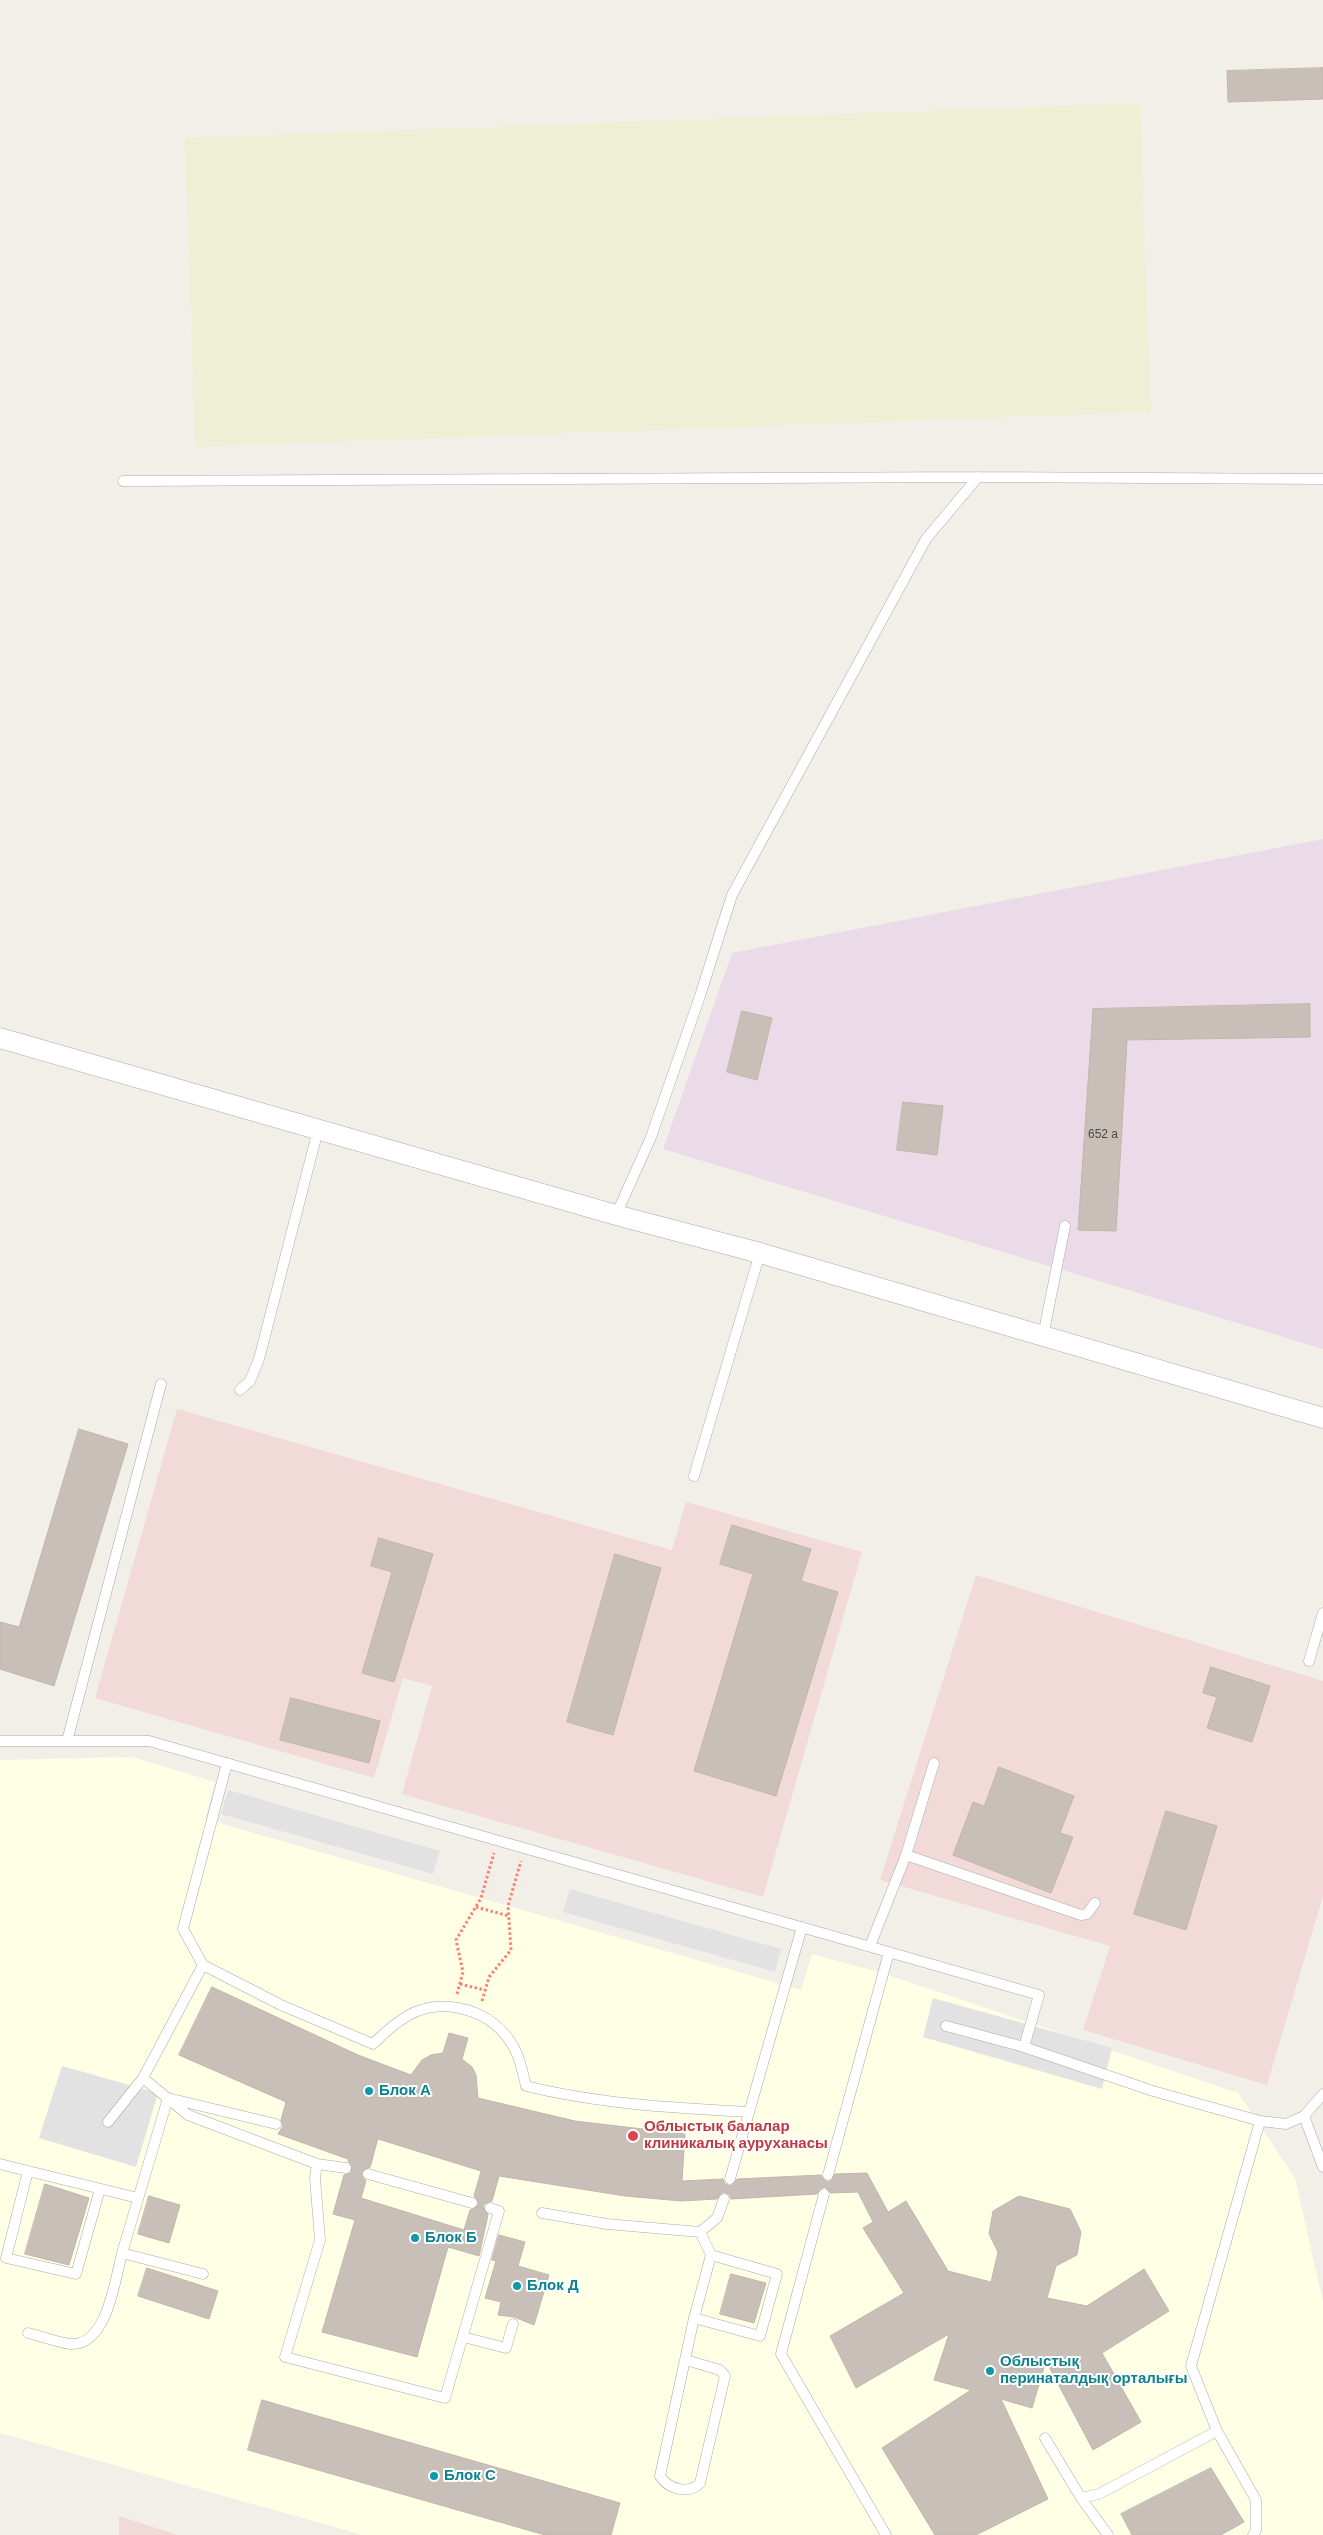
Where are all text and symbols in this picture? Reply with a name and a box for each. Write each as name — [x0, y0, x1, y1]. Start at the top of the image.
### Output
house number: 652 а — [1088, 1128, 1118, 1142]
place label: Блок А — [379, 2082, 431, 2100]
marker: Блок А — [363, 2085, 375, 2097]
place label: Облыстық балалар клиникалық ауруханасы — [644, 2118, 828, 2153]
marker: Облыстық балалар клиникалық ауруханасы — [626, 2129, 640, 2143]
place label: Блок Б — [425, 2229, 477, 2247]
marker: Блок Б — [409, 2232, 421, 2244]
place label: Блок Д — [527, 2277, 579, 2295]
marker: Блок Д — [511, 2280, 523, 2292]
place label: Облыстық перинаталдық орталығы — [1000, 2353, 1188, 2388]
marker: Облыстық перинаталдық орталығы — [984, 2365, 996, 2377]
place label: Блок С — [444, 2467, 496, 2485]
marker: Блок С — [428, 2470, 440, 2482]

